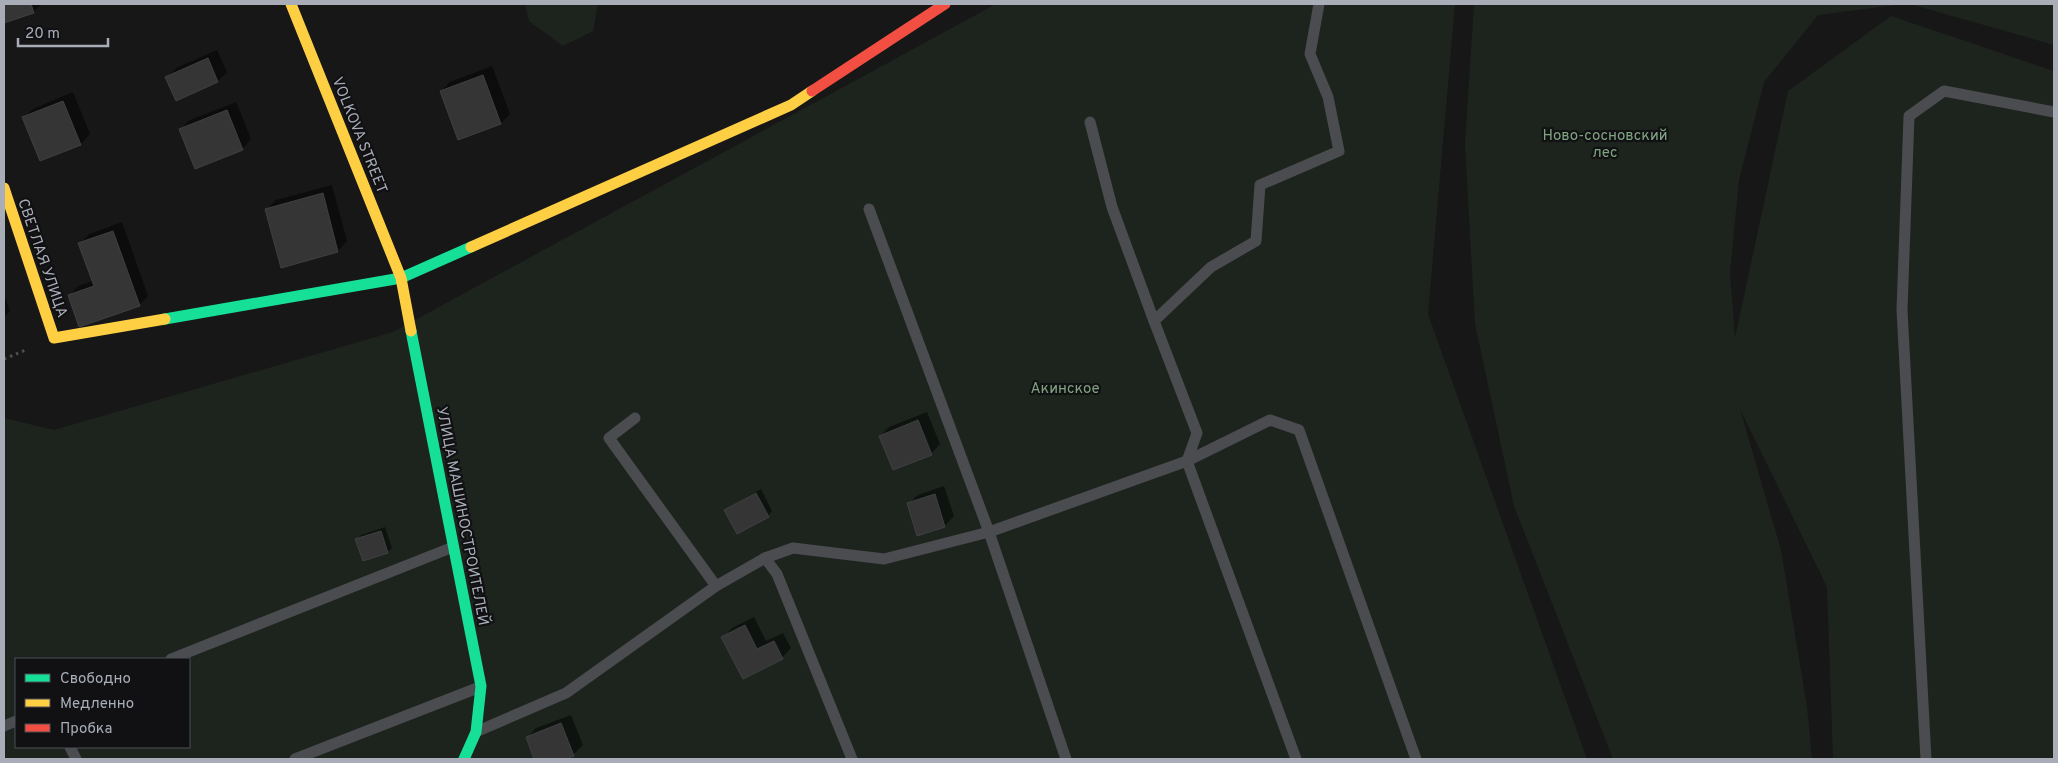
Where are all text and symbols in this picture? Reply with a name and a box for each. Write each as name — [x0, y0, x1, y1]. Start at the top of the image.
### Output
scale bar — [18, 15, 108, 47]
text: 20 m — [25, 25, 60, 44]
street label: VOLKOVA STREET — [327, 75, 391, 197]
park label: Ново-сосновский лес — [1542, 127, 1668, 163]
street label: СВЕТЛАЯ УЛИЦА — [12, 197, 71, 320]
park label: Акинское — [1030, 380, 1100, 399]
street label: УЛИЦА МАШИНОСТРОИТЕЛЕЙ — [431, 405, 494, 627]
legend — [15, 658, 190, 748]
text: Свободно — [60, 670, 131, 689]
text: Медленно — [60, 695, 134, 714]
text: Пробка — [60, 720, 112, 739]

